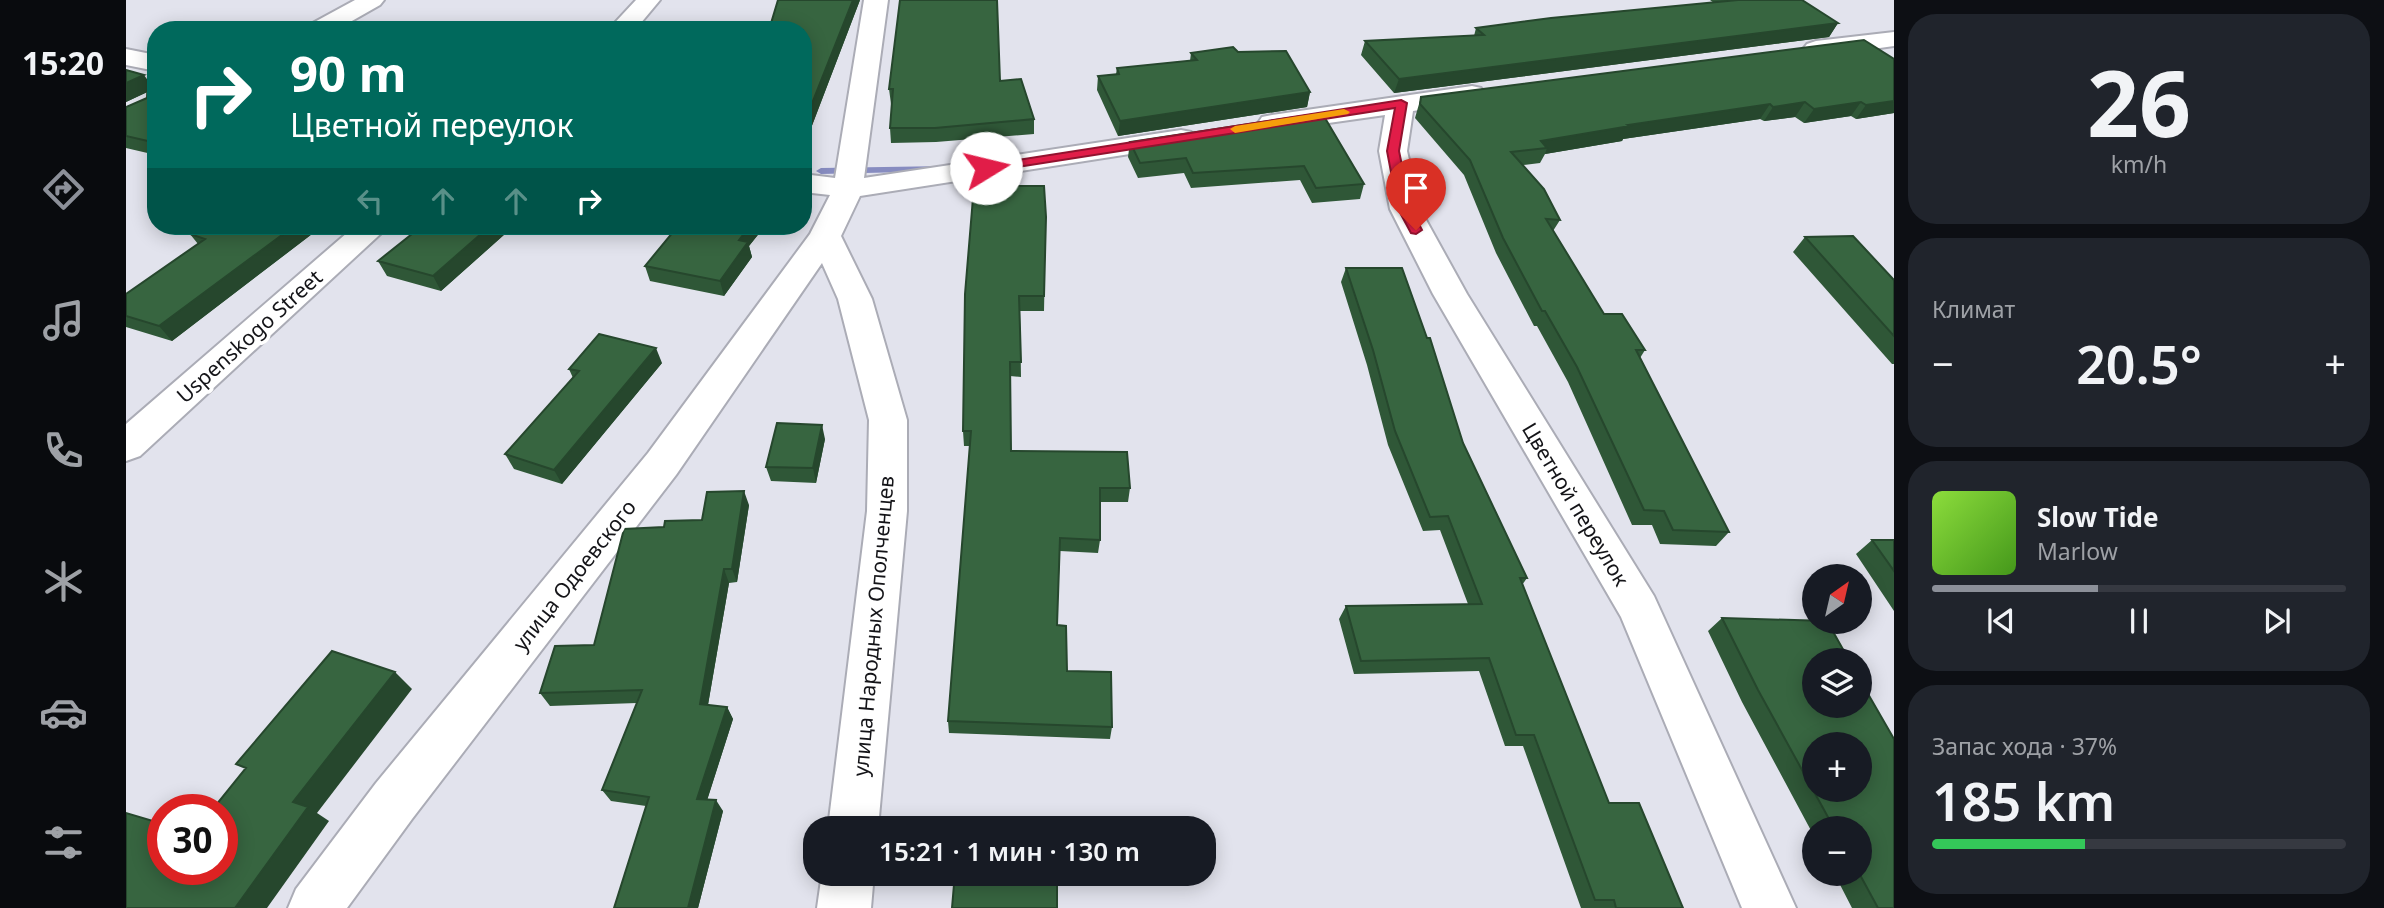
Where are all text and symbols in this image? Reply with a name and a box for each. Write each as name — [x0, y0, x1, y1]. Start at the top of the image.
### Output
text: 90 m — [290, 40, 407, 106]
text: 26 — [2087, 40, 2191, 164]
text: 15:20 — [22, 41, 104, 84]
icon: right — [175, 49, 266, 140]
text: Цветной переулок — [290, 103, 573, 146]
position arrow — [949, 131, 1023, 205]
text: km/h — [2111, 148, 2167, 180]
pin — [1386, 158, 1446, 230]
icon: directions — [39, 165, 88, 214]
icon: arrive — [1397, 169, 1435, 207]
icon: left — [351, 182, 389, 220]
icon: ahead — [424, 182, 462, 220]
icon: ahead — [497, 182, 535, 220]
icon: right — [570, 182, 608, 220]
street label: Uspenskogo Street — [170, 263, 328, 409]
text: Климат — [1932, 293, 2015, 325]
icon: music — [39, 296, 88, 345]
text: 20.5° — [2076, 328, 2202, 399]
text: − — [1932, 337, 1954, 389]
text: + — [2324, 337, 2346, 389]
street label: Цветной переулок — [1516, 417, 1636, 591]
icon: phone — [39, 426, 88, 475]
street label: улица Народных Ополченцев — [846, 475, 900, 777]
street label: улица Одоевского — [506, 494, 642, 656]
text: Slow Tide — [2037, 499, 2159, 535]
text: Marlow — [2037, 535, 2118, 567]
icon: climate — [39, 557, 88, 606]
north arrow — [1802, 564, 1872, 634]
map controls — [1802, 564, 1872, 886]
icon: previous — [1982, 602, 2020, 640]
icon: pause — [2120, 602, 2158, 640]
icon: next — [2258, 602, 2296, 640]
button: layers — [1802, 648, 1872, 718]
icon: car — [39, 688, 88, 737]
text: Запас хода · 37% — [1932, 730, 2117, 762]
button: + — [1802, 732, 1872, 802]
text: 185 km — [1932, 765, 2115, 836]
speed limit sign: 30 — [147, 794, 238, 885]
button: − — [1802, 816, 1872, 886]
icon: filters — [39, 818, 88, 867]
text: 15:21 · 1 мин · 130 m — [879, 833, 1140, 869]

